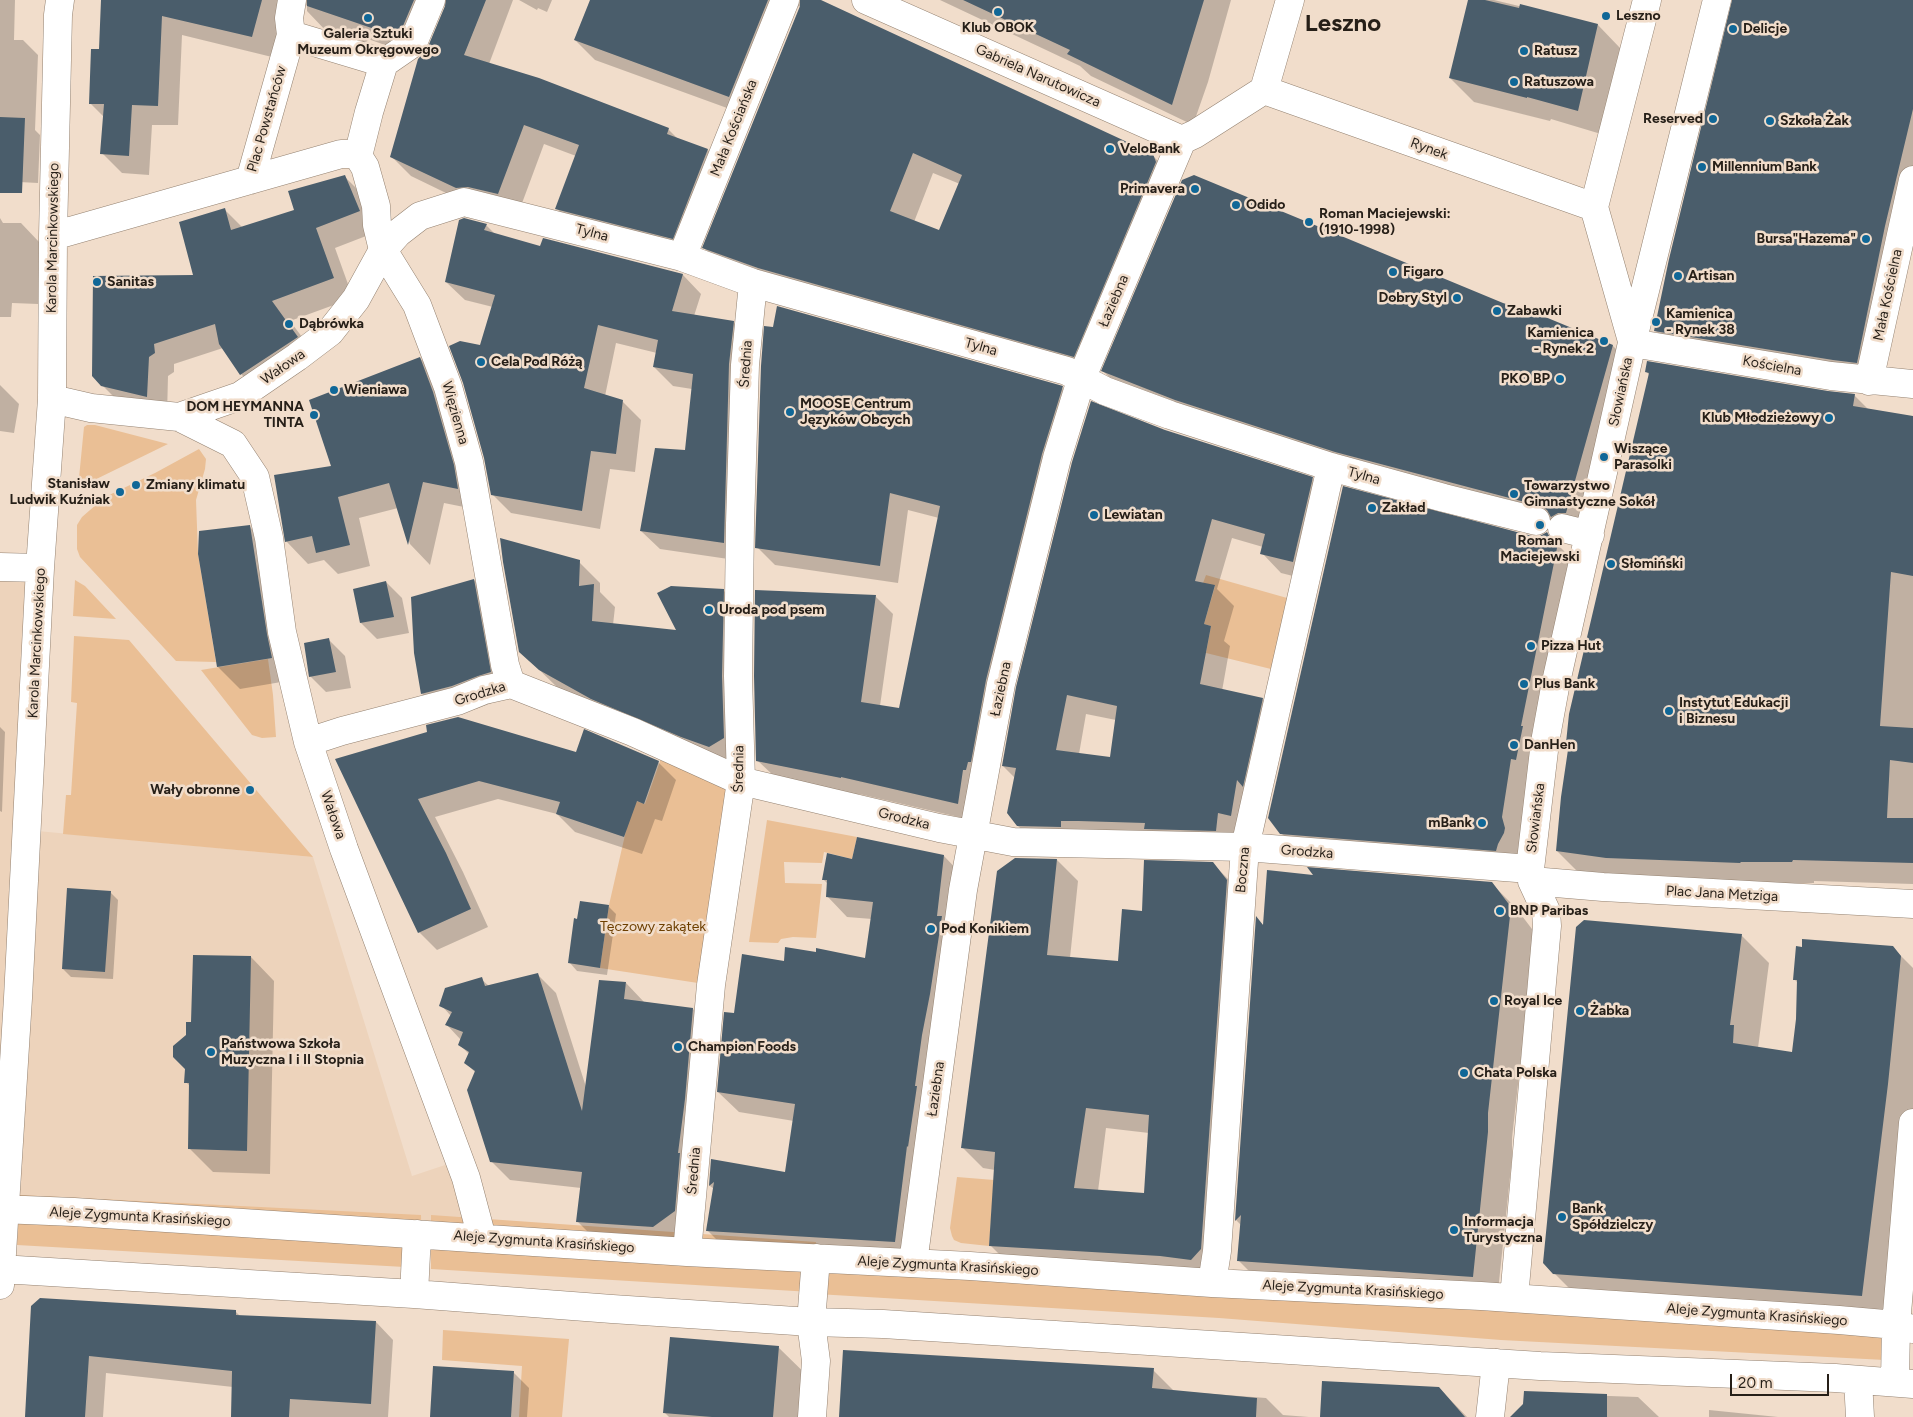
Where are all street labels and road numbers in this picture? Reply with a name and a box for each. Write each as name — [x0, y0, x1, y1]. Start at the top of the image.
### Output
street label: Gabriela Narutowicza — [973, 41, 1103, 111]
street label: Plac Powstańców — [244, 64, 290, 174]
street label: Mała Kościańska — [707, 77, 761, 179]
street label: Rynek — [1408, 135, 1450, 163]
street label: Karola Marcinkowskiego — [43, 163, 63, 313]
street label: Tylna — [574, 221, 610, 245]
street label: Mała Kościelna — [1870, 248, 1906, 342]
street label: Łaziebna — [1095, 272, 1133, 330]
street label: Tylna — [963, 334, 999, 360]
street label: Średnia — [736, 340, 756, 388]
street label: Wałowa — [258, 346, 308, 388]
street label: Kościelna — [1741, 353, 1803, 379]
street label: Słowiańska — [1606, 356, 1636, 428]
street label: Więzienna — [438, 380, 472, 446]
street label: Tylna — [1346, 463, 1382, 489]
street label: Karola Marcinkowskiego — [25, 567, 49, 719]
street label: Łaziebna — [987, 660, 1015, 718]
street label: Grodzka — [453, 678, 507, 710]
street label: Średnia — [730, 745, 748, 793]
street label: Słowiańska — [1523, 782, 1549, 854]
street label: Wałowa — [317, 789, 349, 841]
street label: Grodzka — [877, 805, 931, 833]
street label: Grodzka — [1280, 842, 1334, 862]
street label: Boczna — [1233, 846, 1253, 894]
street label: Plac Jana Metziga — [1665, 883, 1779, 905]
street label: Łaziebna — [924, 1060, 948, 1118]
street label: Średnia — [684, 1147, 704, 1195]
street label: Aleje Zygmunta Krasińskiego — [49, 1204, 231, 1230]
street label: Aleje Zygmunta Krasińskiego — [453, 1227, 635, 1257]
street label: Aleje Zygmunta Krasińskiego — [857, 1253, 1039, 1279]
street label: Aleje Zygmunta Krasińskiego — [1262, 1277, 1444, 1303]
street label: Aleje Zygmunta Krasińskiego — [1666, 1300, 1848, 1330]

